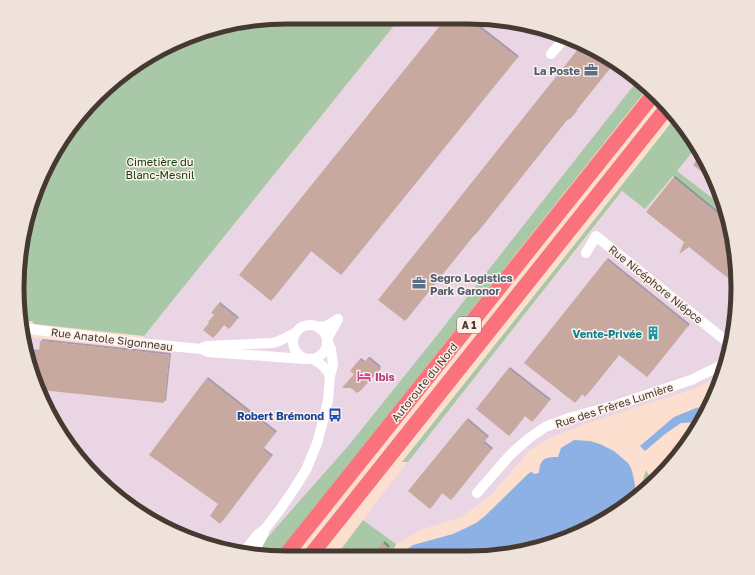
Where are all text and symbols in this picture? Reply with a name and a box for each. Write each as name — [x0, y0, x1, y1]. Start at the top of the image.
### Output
office icon: La Poste — [583, 62, 599, 78]
place label: La Poste — [534, 64, 581, 77]
park label: Cimetière du Blanc-Mesnil — [126, 155, 195, 181]
street label: Rue Nicéphore Niépce — [606, 242, 706, 326]
place label: Segro Logistics Park Garonor — [430, 271, 513, 297]
office icon: Segro Logistics Park Garonor — [411, 275, 427, 291]
road number: A 1 — [457, 317, 481, 333]
street label: Rue Anatole Sigonneau — [50, 325, 174, 353]
building icon: Vente-Privée — [645, 325, 661, 341]
place label: Vente-Privée — [573, 327, 642, 340]
street label: Autoroute du Nord — [388, 340, 460, 424]
hotel icon: Ibis — [356, 368, 372, 384]
place label: Ibis — [375, 370, 395, 383]
street label: Rue des Frères Lumière — [553, 380, 675, 430]
bus stop icon: Robert Brémond — [327, 407, 343, 423]
place label: Robert Brémond — [237, 409, 324, 422]

